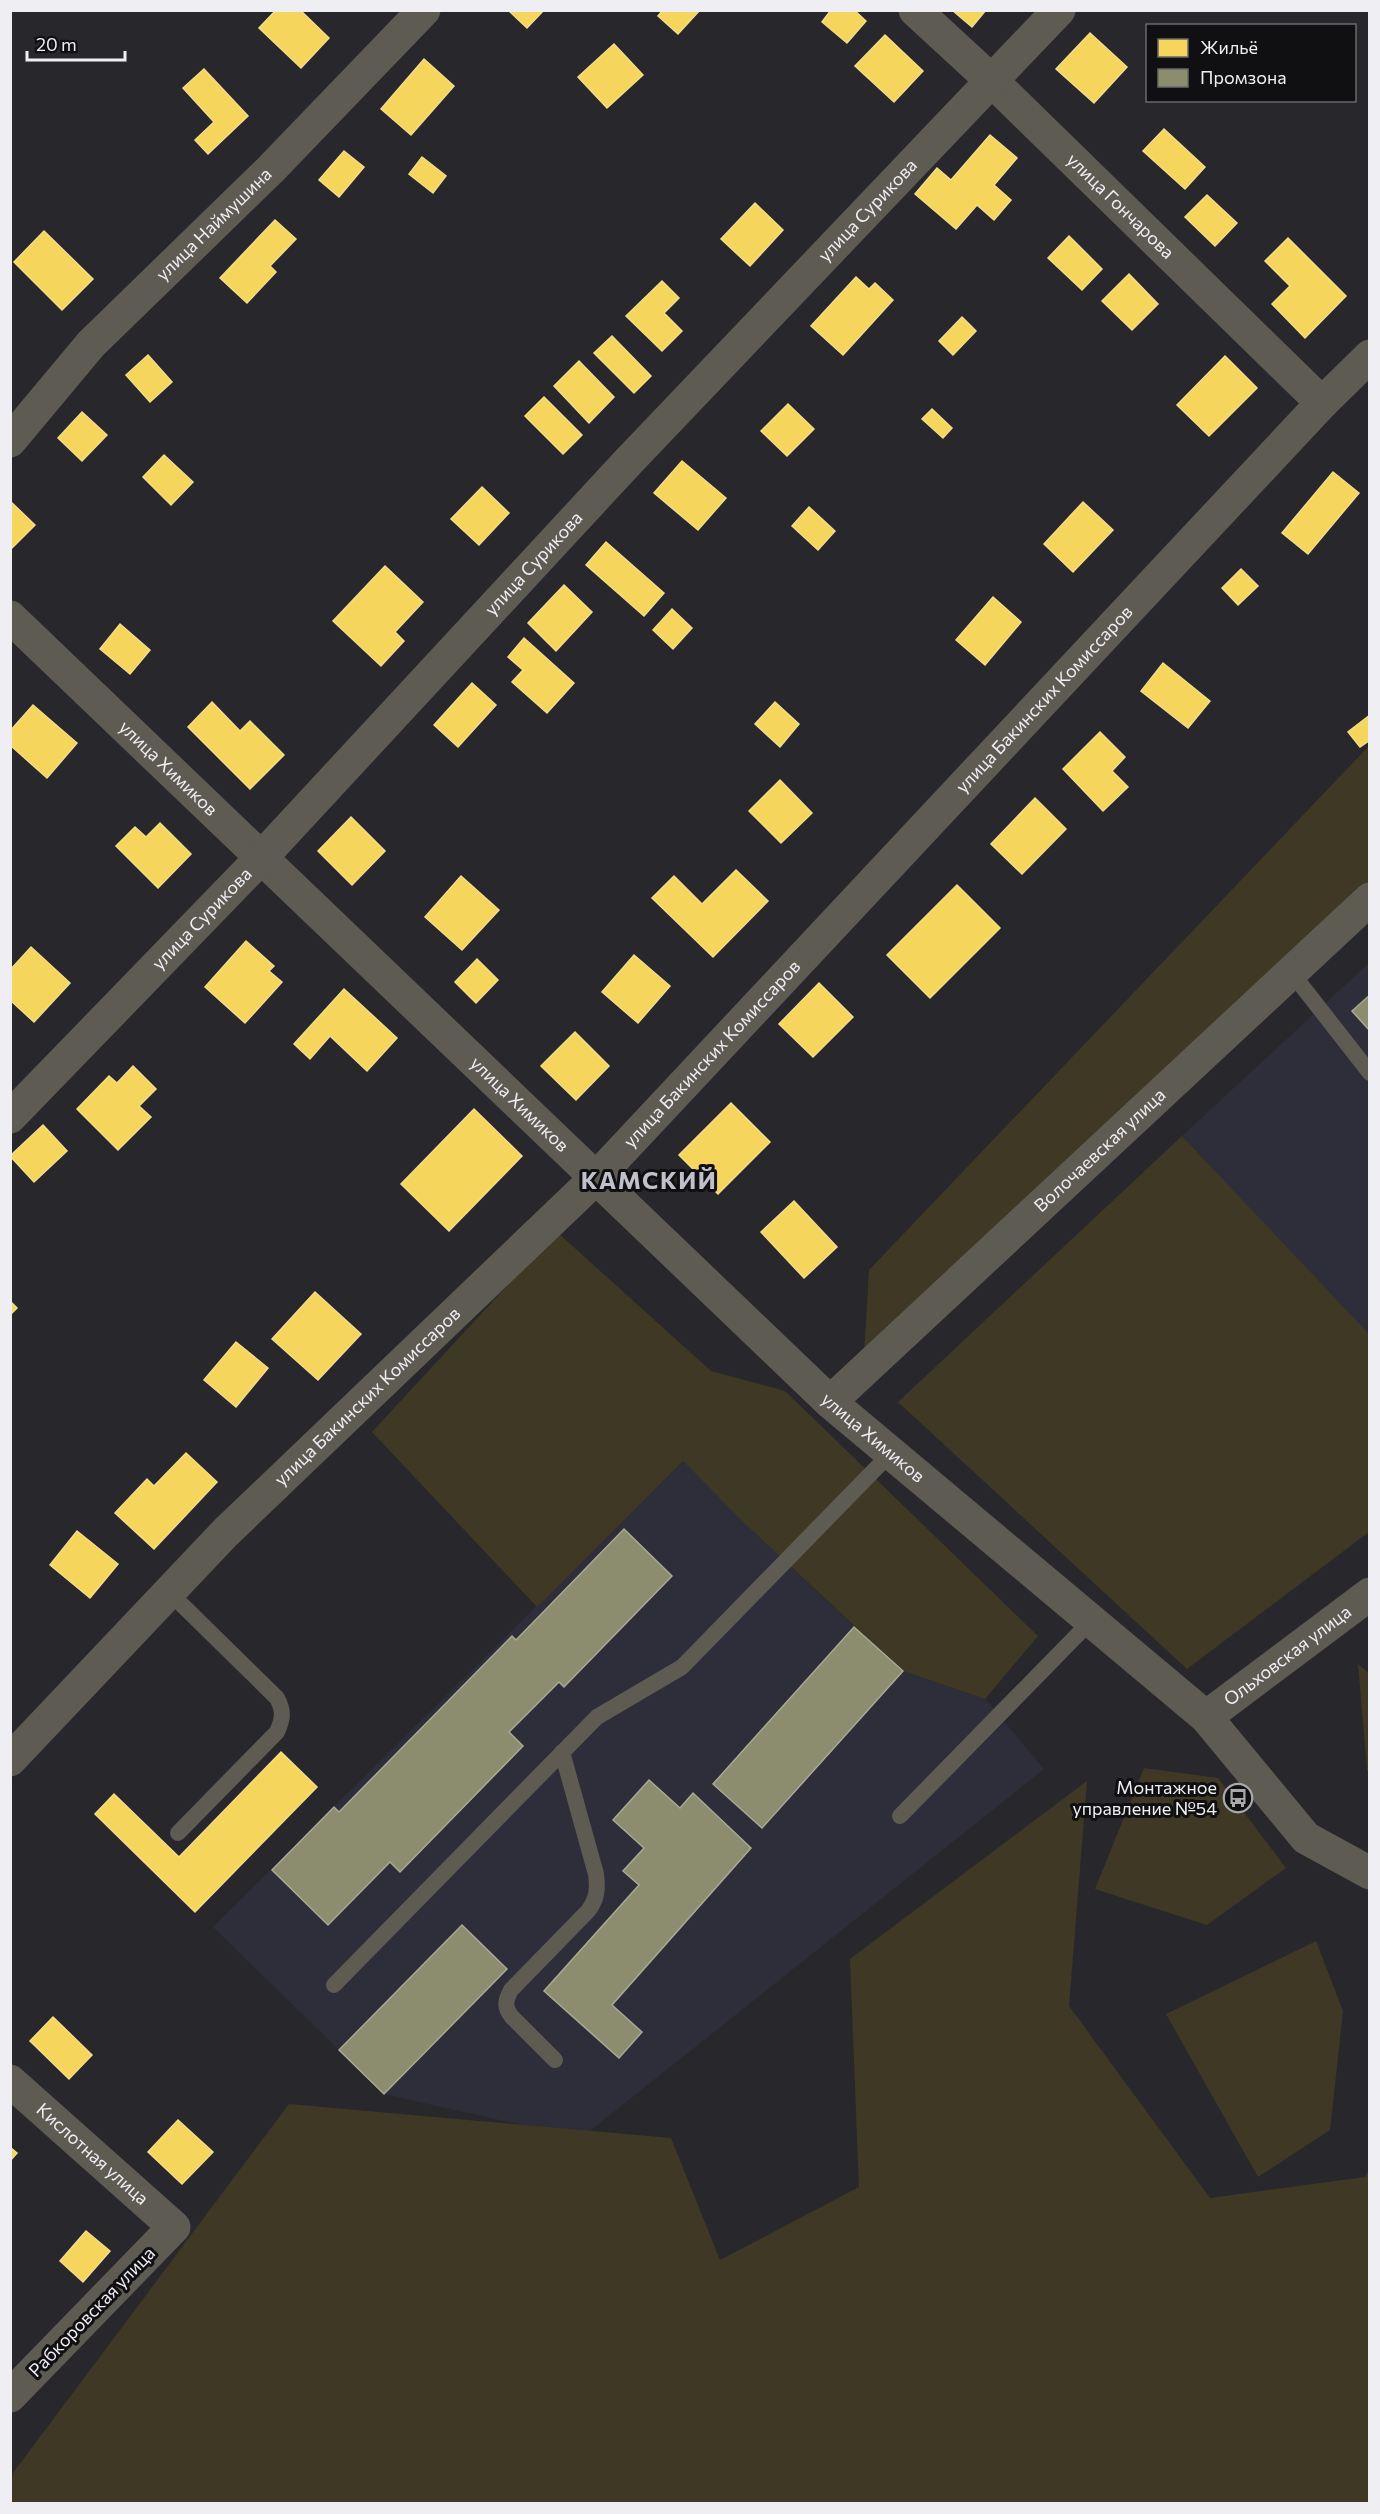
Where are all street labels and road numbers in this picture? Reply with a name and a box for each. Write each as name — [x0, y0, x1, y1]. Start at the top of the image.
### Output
street label: улица Гончарова — [1063, 148, 1179, 263]
street label: улица Сурикова — [813, 154, 921, 266]
street label: улица Наймушина — [151, 162, 276, 285]
street label: улица Сурикова — [480, 506, 587, 619]
street label: улица Бакинских Комиссаров — [951, 600, 1137, 797]
street label: улица Химиков — [115, 716, 223, 820]
street label: улица Сурикова — [147, 862, 256, 974]
street label: улица Бакинских Комиссаров — [618, 955, 804, 1152]
street label: улица Химиков — [466, 1052, 574, 1156]
street label: Волочаевская улица — [1029, 1083, 1170, 1216]
street label: улица Бакинских Комиссаров — [269, 1302, 464, 1490]
street label: улица Химиков — [817, 1388, 930, 1487]
street label: Ольховская улица — [1219, 1600, 1355, 1710]
street label: Кислотная улица — [32, 2098, 153, 2209]
street label: Рабкоровская улица — [24, 2242, 159, 2381]

